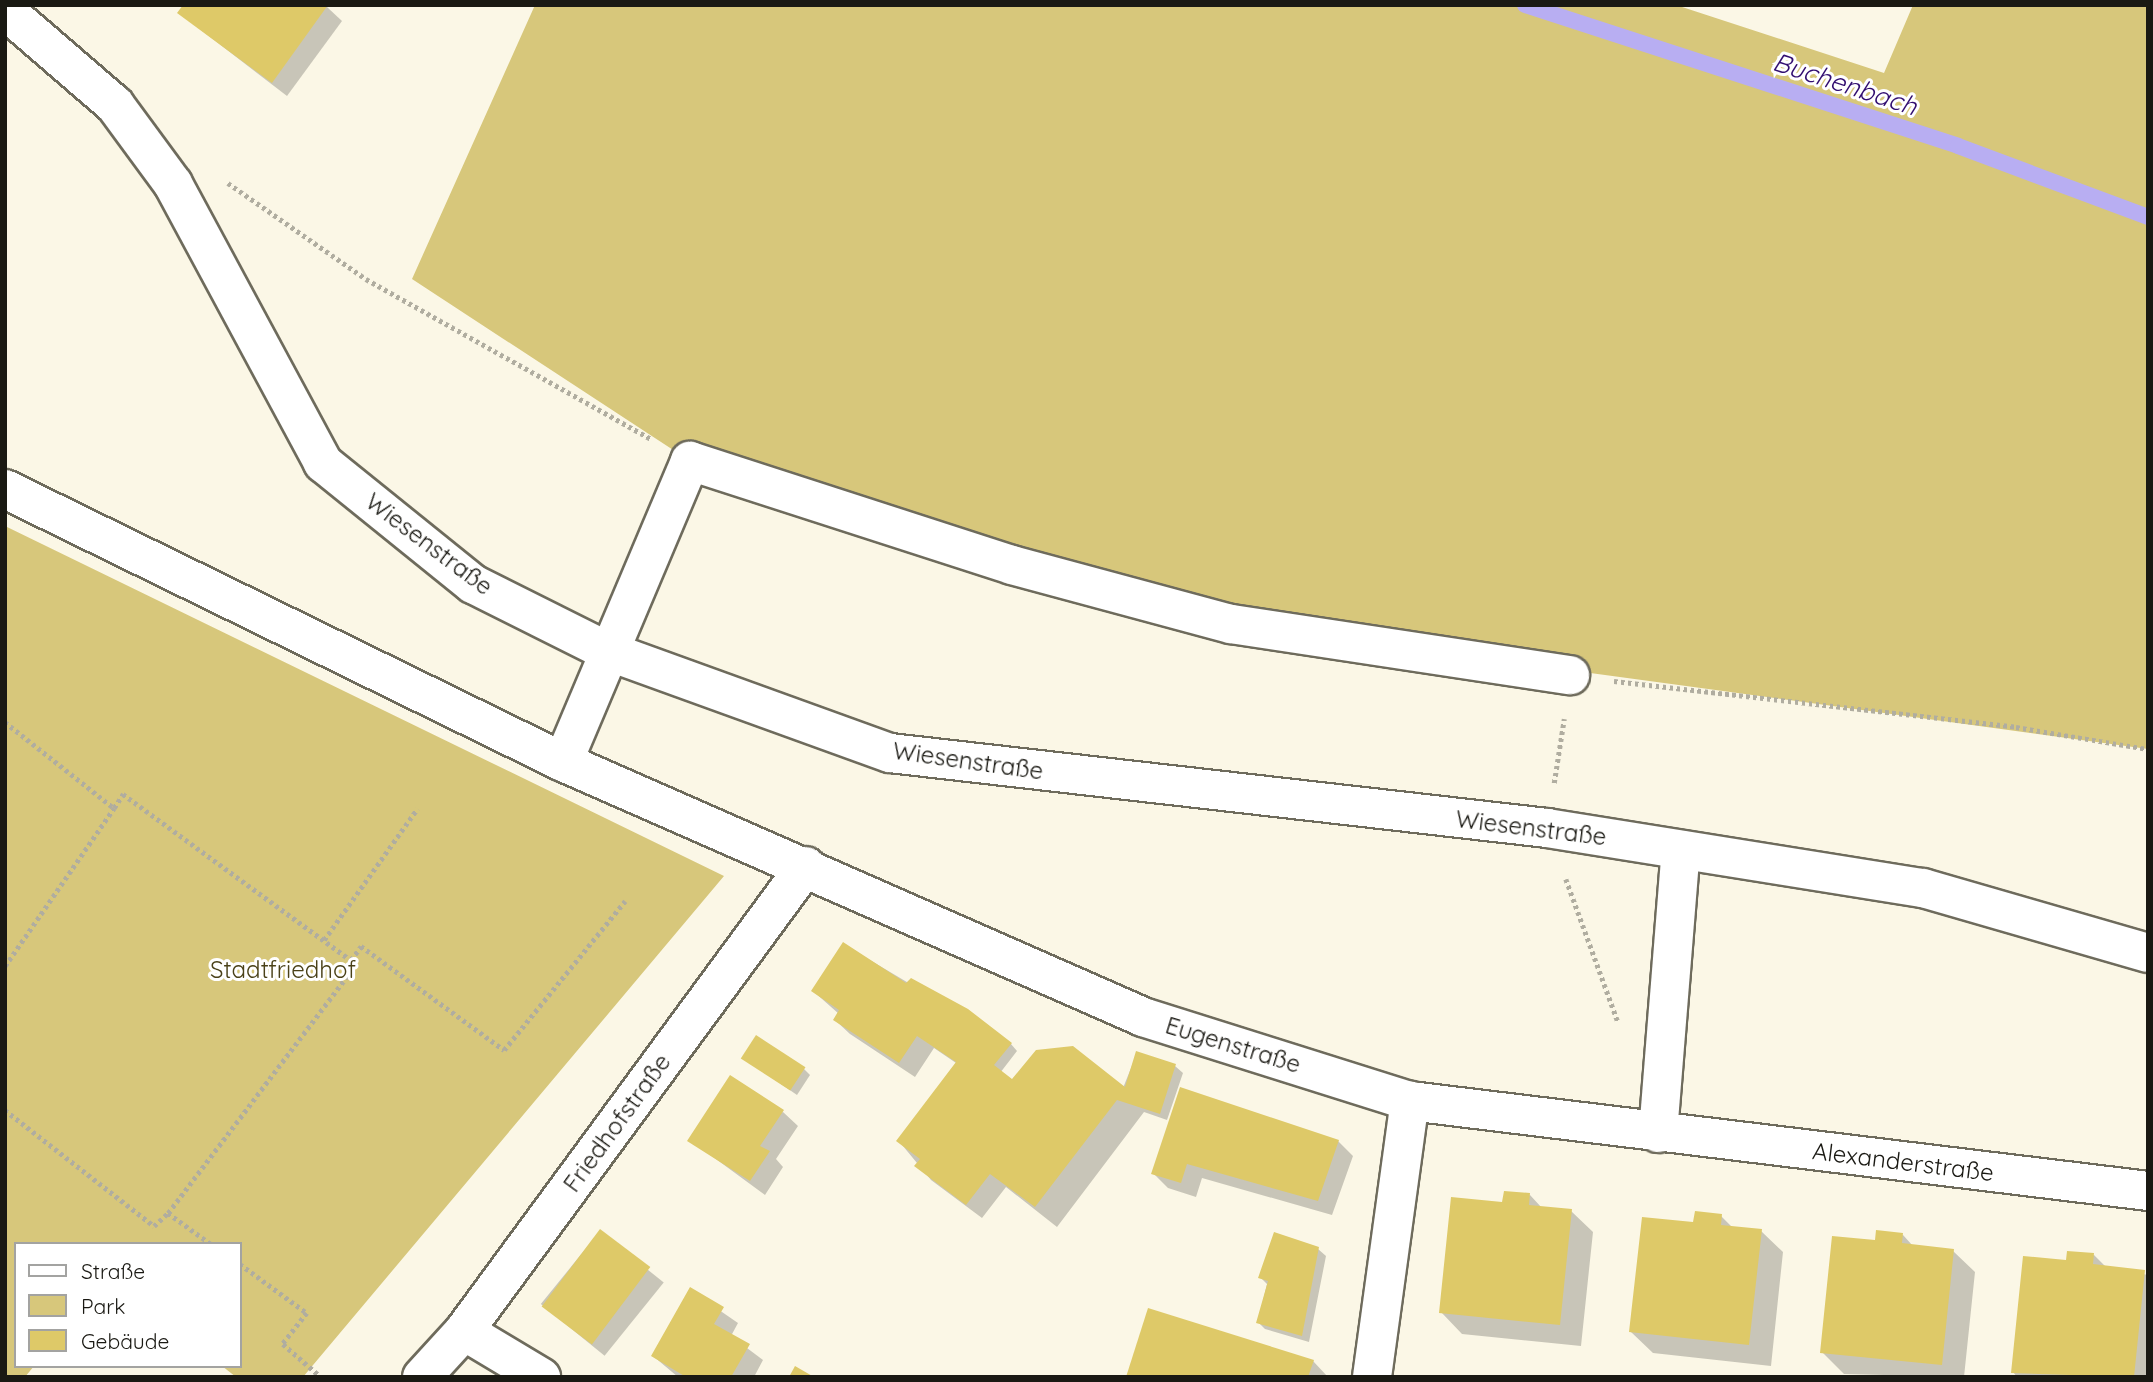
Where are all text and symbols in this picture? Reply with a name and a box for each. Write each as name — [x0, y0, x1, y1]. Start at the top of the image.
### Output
water label: Buchenbach — [1769, 46, 1921, 122]
street label: Wiesenstraße — [360, 487, 498, 601]
street label: Wiesenstraße — [891, 736, 1045, 786]
street label: Wiesenstraße — [1454, 804, 1608, 852]
park label: Stadtfriedhof — [210, 956, 356, 984]
street label: Eugenstraße — [1162, 1011, 1304, 1079]
street label: Friedhofstraße — [557, 1048, 677, 1198]
street label: Alexanderstraße — [1811, 1137, 1995, 1187]
legend — [14, 1242, 242, 1368]
text: Straße — [81, 1258, 145, 1284]
text: Park — [81, 1293, 125, 1319]
text: Gebäude — [81, 1328, 169, 1354]

